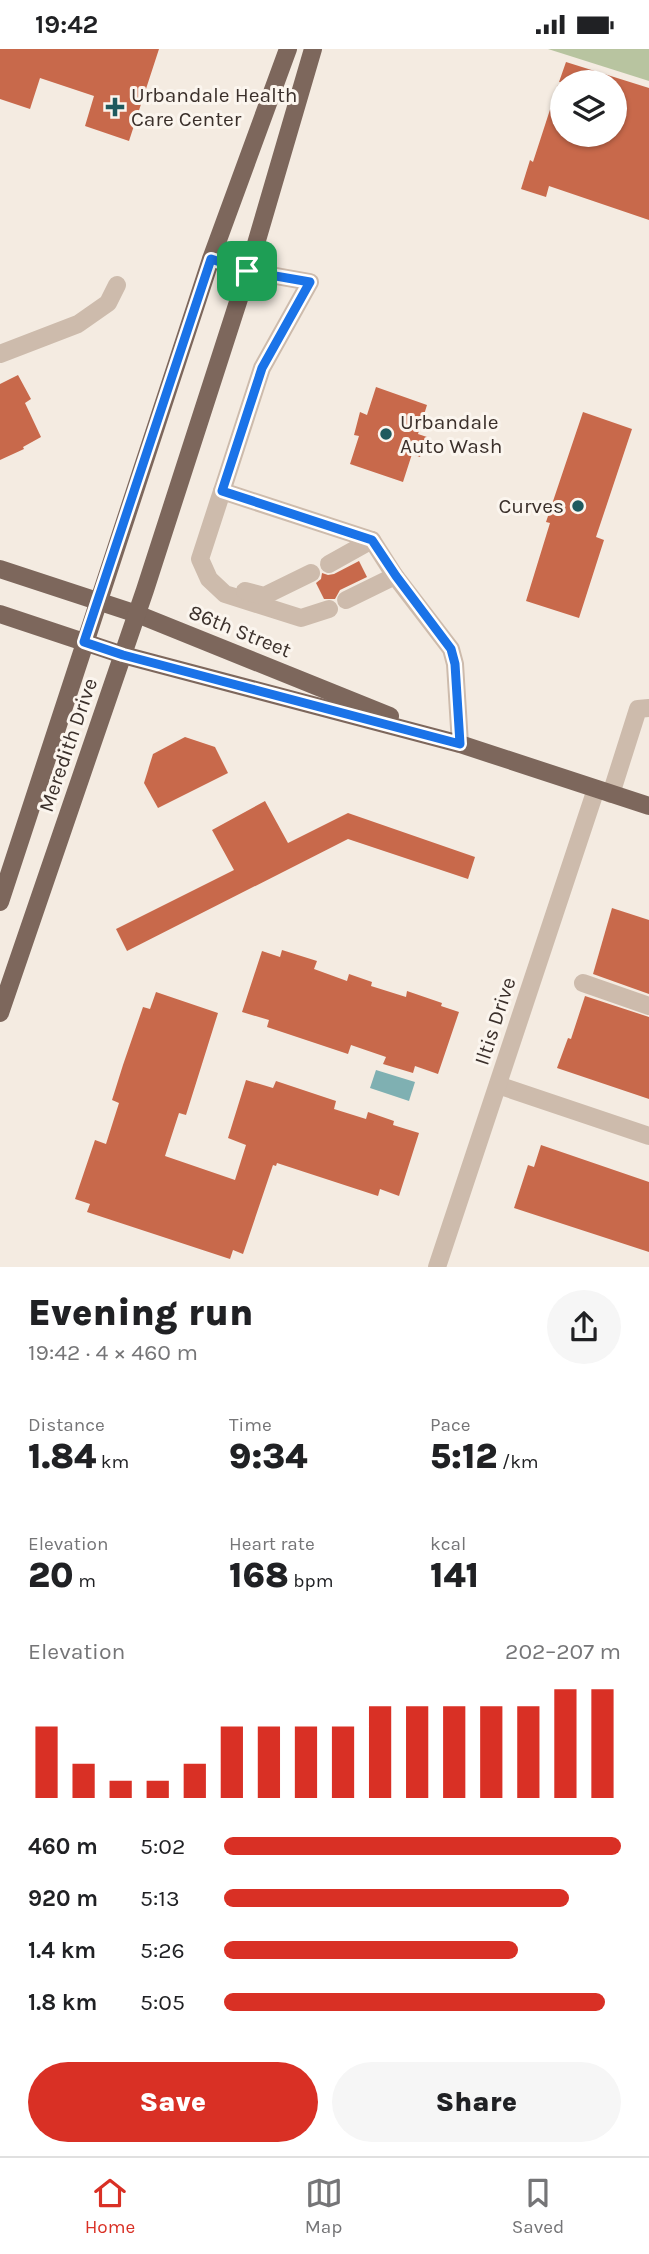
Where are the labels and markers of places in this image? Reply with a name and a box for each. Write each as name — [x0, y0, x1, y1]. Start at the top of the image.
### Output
place label: Urbandale Health Care Center — [131, 83, 297, 131]
marker: Urbandale Health Care Center — [105, 97, 125, 117]
pin — [217, 241, 277, 301]
place label: Urbandale Auto Wash — [400, 410, 503, 458]
marker: Urbandale Auto Wash — [378, 426, 394, 442]
place label: Curves — [498, 494, 564, 518]
marker: Curves — [570, 498, 586, 514]

